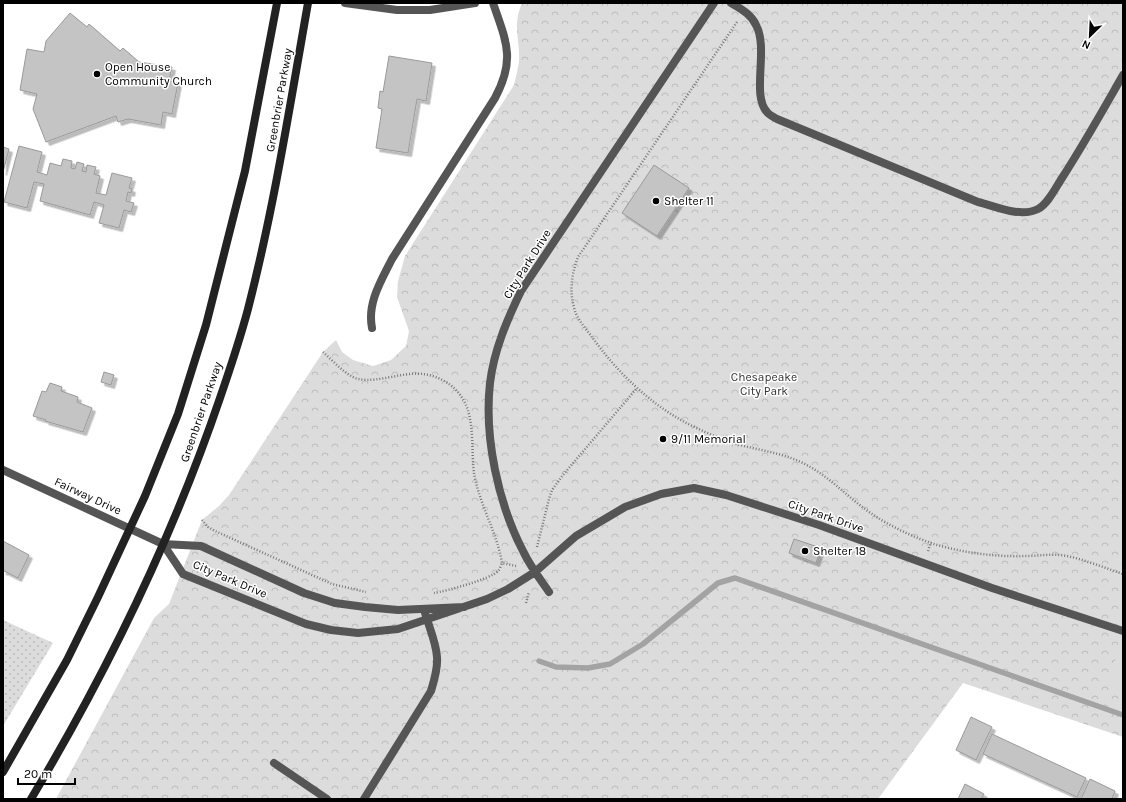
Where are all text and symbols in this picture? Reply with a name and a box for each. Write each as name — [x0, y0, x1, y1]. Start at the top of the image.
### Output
north arrow — [1070, 16, 1110, 56]
text: N — [1080, 37, 1092, 52]
street label: Greenbrier Parkway — [263, 47, 295, 153]
place label: Open House Community Church — [105, 60, 212, 88]
marker: Open House Community Church — [92, 69, 102, 79]
place label: Shelter 11 — [664, 194, 714, 208]
marker: Shelter 11 — [651, 196, 661, 206]
street label: City Park Drive — [500, 227, 554, 301]
street label: Greenbrier Parkway — [177, 360, 225, 464]
park label: Chesapeake City Park — [731, 370, 797, 398]
place label: 9/11 Memorial — [671, 432, 746, 446]
marker: 9/11 Memorial — [658, 434, 668, 444]
street label: Fairway Drive — [52, 474, 124, 518]
street label: City Park Drive — [786, 497, 866, 535]
place label: Shelter 18 — [813, 544, 866, 558]
marker: Shelter 18 — [800, 546, 810, 556]
street label: City Park Drive — [191, 557, 269, 601]
scale bar — [18, 760, 75, 786]
text: 20 m — [24, 767, 52, 781]

